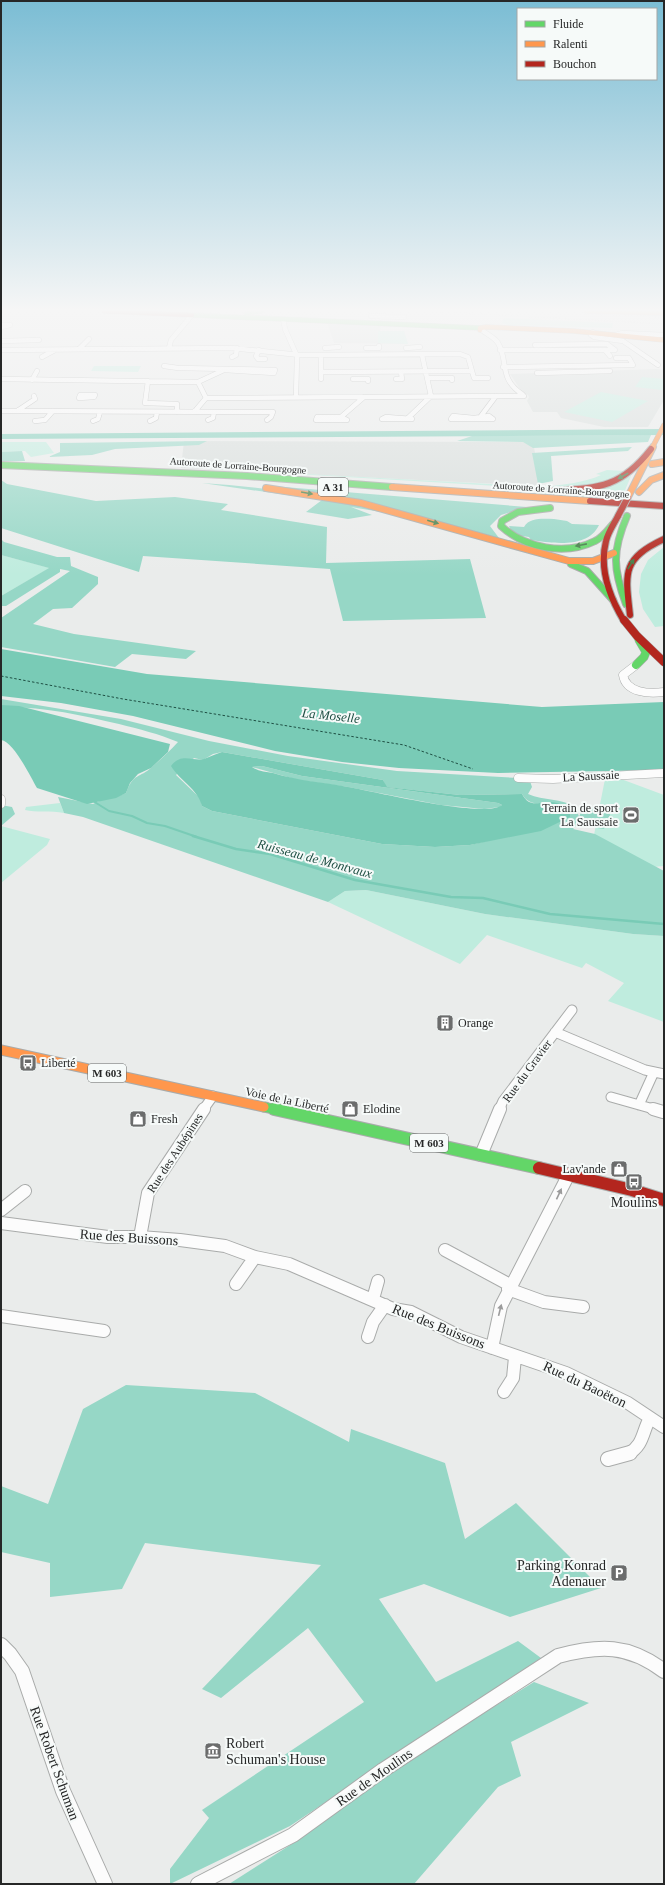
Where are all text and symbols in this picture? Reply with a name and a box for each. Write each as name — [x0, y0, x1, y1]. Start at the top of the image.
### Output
legend — [517, 8, 657, 80]
text: Fluide — [553, 17, 584, 31]
text: Ralenti — [553, 37, 588, 51]
text: Bouchon — [553, 57, 596, 71]
street label: Autoroute de Lorraine-Bourgogne — [169, 455, 307, 476]
one-way arrow — [617, 472, 629, 479]
road number: A 31 — [318, 478, 348, 496]
street label: Autoroute de Lorraine-Bourgogne — [492, 479, 630, 500]
one-way arrow — [300, 491, 313, 497]
one-way arrow — [428, 519, 440, 525]
one-way arrow — [575, 542, 588, 548]
one-way arrow — [627, 558, 634, 569]
water label: La Moselle — [300, 705, 361, 726]
street label: La Saussaie — [562, 768, 620, 784]
place label: Terrain de sport La Saussaie — [542, 801, 619, 829]
sports icon: Terrain de sport La Saussaie — [621, 805, 641, 825]
water label: Ruisseau de Montvaux — [255, 836, 374, 881]
building icon: Orange — [435, 1013, 455, 1033]
place label: Orange — [458, 1016, 493, 1030]
street label: Rue du Gravier — [500, 1037, 554, 1105]
bus stop icon: Liberté — [18, 1053, 38, 1073]
place label: Liberté — [41, 1056, 76, 1070]
road number: M 603 — [88, 1064, 126, 1082]
street label: Voie de la Liberté — [244, 1084, 330, 1116]
shop icon: Elodine — [340, 1099, 360, 1119]
place label: Elodine — [363, 1102, 400, 1116]
shop icon: Fresh — [128, 1109, 148, 1129]
street label: Rue des Aubépines — [144, 1110, 206, 1195]
place label: Fresh — [151, 1112, 178, 1126]
road number: M 603 — [410, 1134, 448, 1152]
shop icon: Lav'ande — [609, 1159, 629, 1179]
place label: Lav'ande — [563, 1162, 606, 1176]
bus stop icon: Moulins — [624, 1172, 644, 1192]
one-way arrow — [556, 1188, 562, 1199]
place label: Moulins — [611, 1195, 657, 1210]
street label: Rue des Buissons — [79, 1227, 179, 1248]
street label: Rue des Buissons — [390, 1301, 487, 1352]
one-way arrow — [497, 1303, 503, 1315]
street label: Rue du Baoëton — [541, 1359, 629, 1410]
place label: Parking Konrad Adenauer — [517, 1558, 606, 1589]
parking icon: Parking Konrad Adenauer — [609, 1563, 629, 1583]
street label: Rue Robert Schuman — [27, 1704, 82, 1822]
place label: Robert Schuman's House — [226, 1736, 325, 1767]
museum icon: Robert Schuman's House — [203, 1741, 223, 1761]
street label: Rue de Moulins — [333, 1746, 415, 1809]

